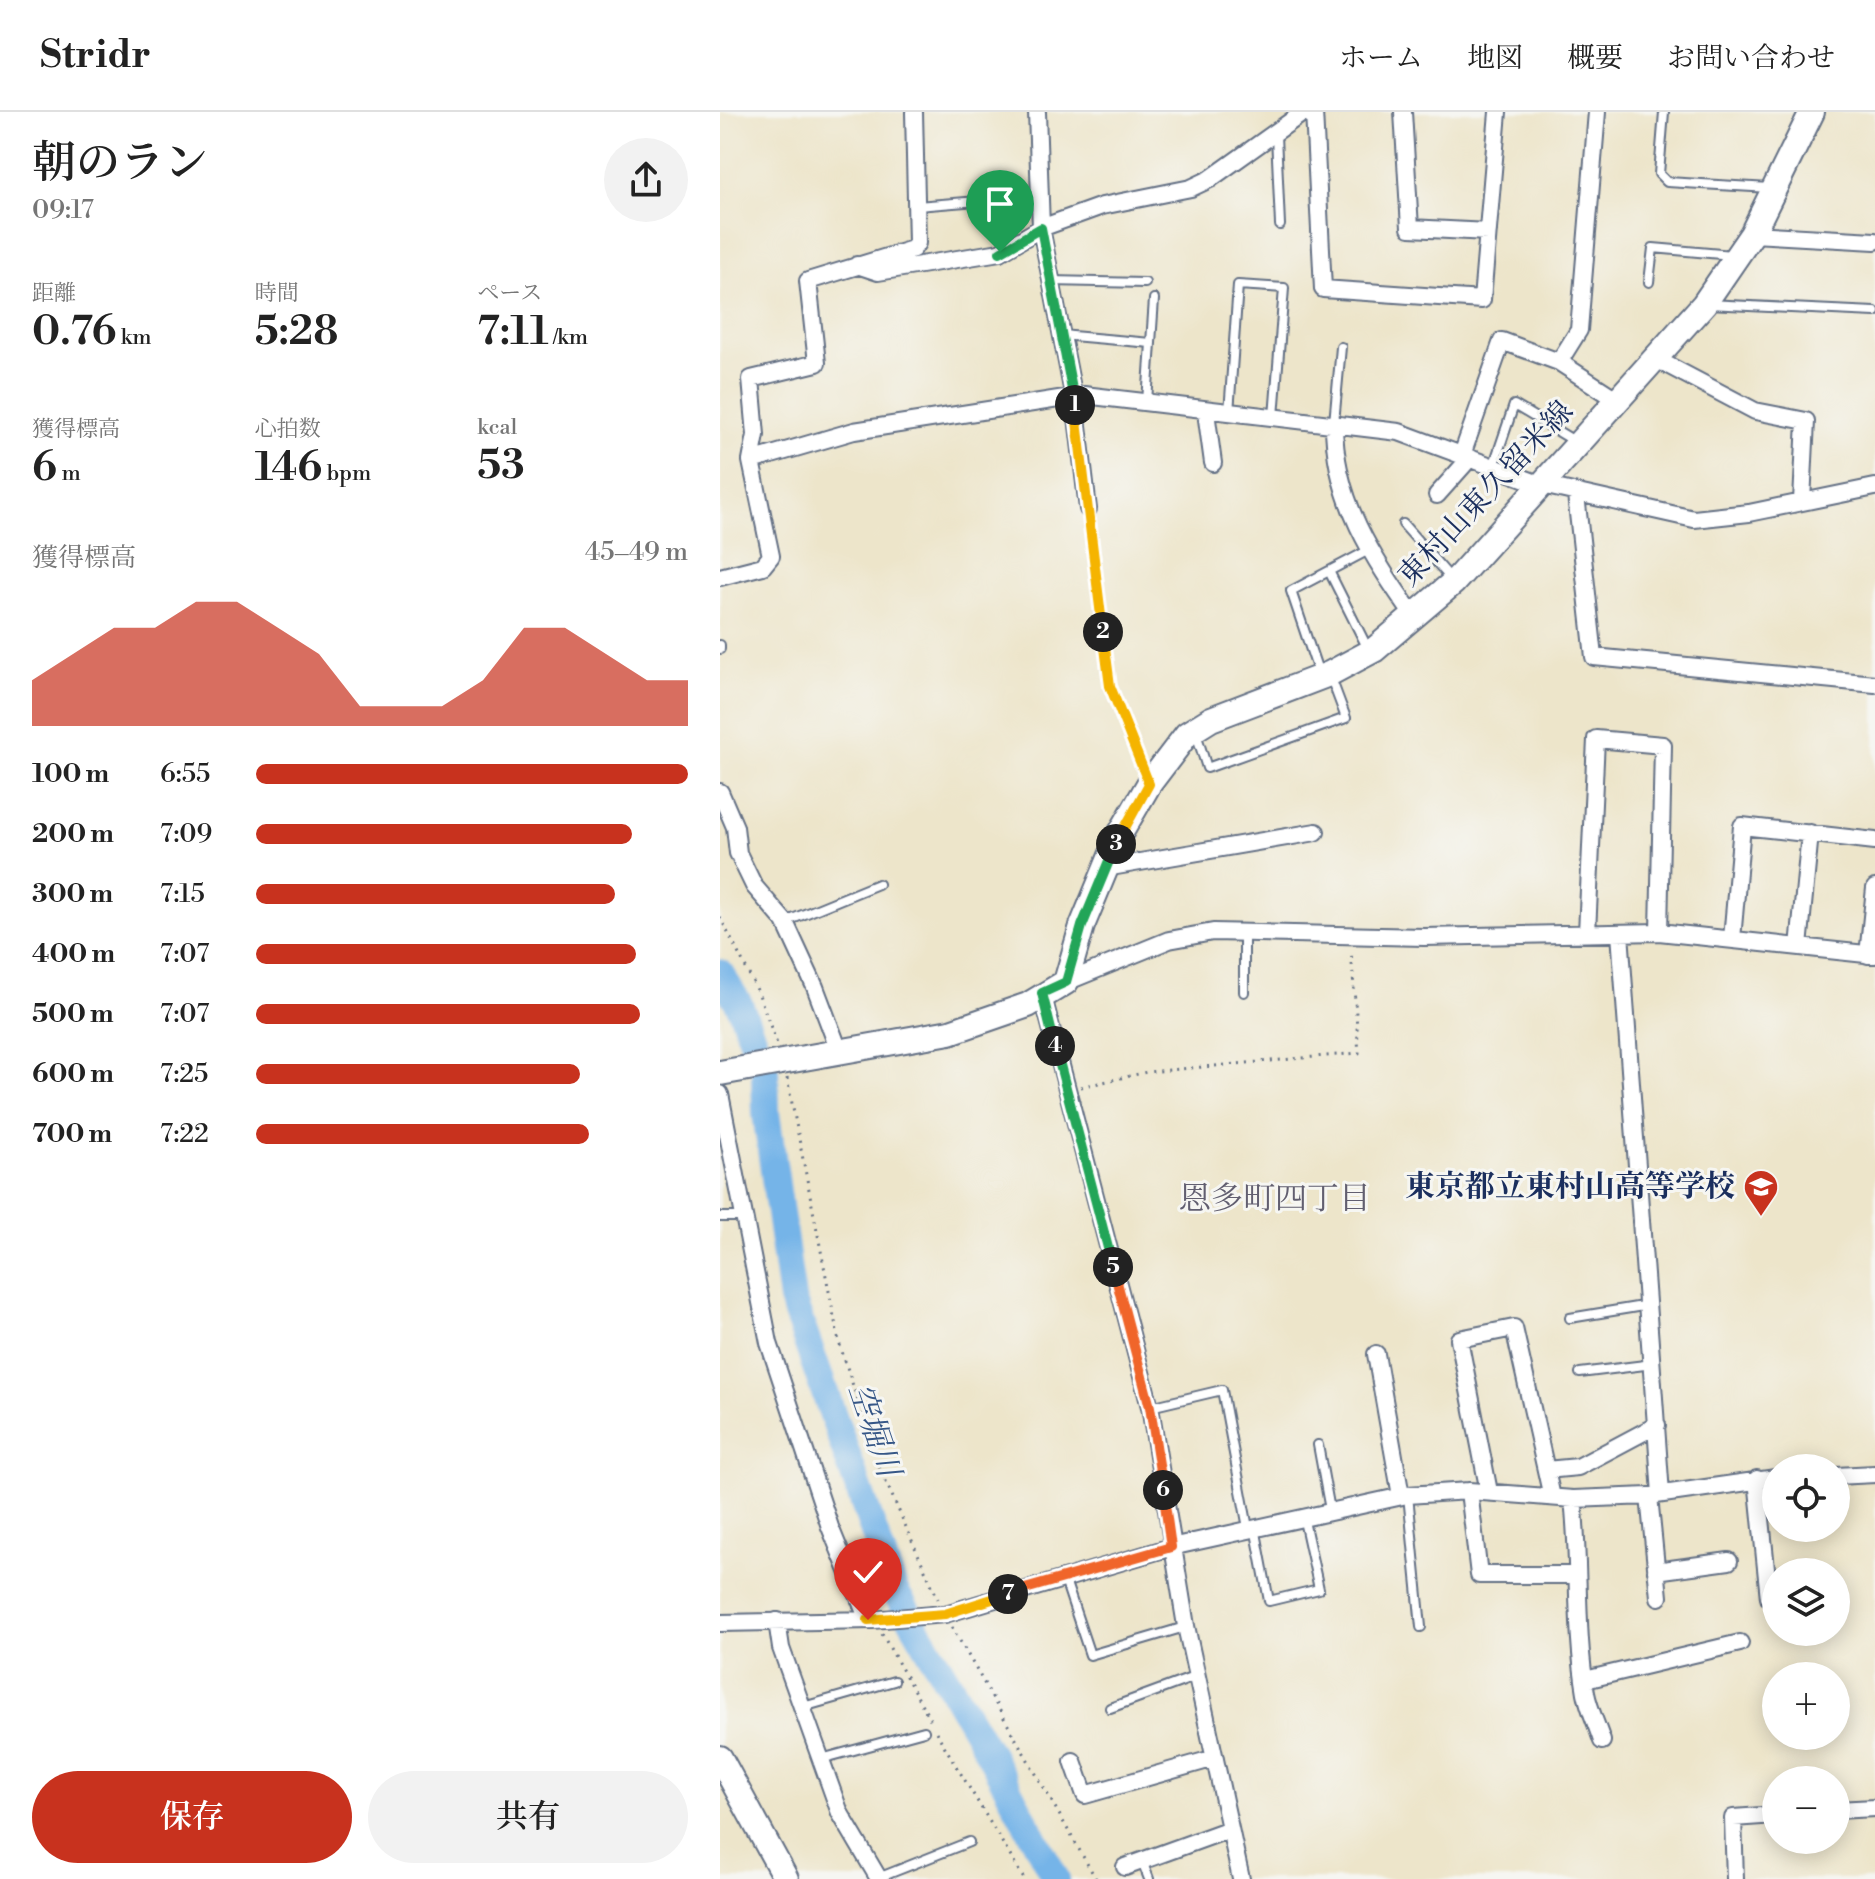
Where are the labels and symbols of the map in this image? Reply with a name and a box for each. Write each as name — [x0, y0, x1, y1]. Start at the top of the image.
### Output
pin — [966, 170, 1034, 252]
pin: 1 — [1055, 385, 1095, 425]
street label: 東村山東久留米線 — [1390, 393, 1582, 595]
pin: 2 — [1083, 612, 1123, 652]
pin: 3 — [1096, 824, 1136, 864]
pin: 4 — [1035, 1026, 1075, 1066]
place label: 東京都立東村山高等学校 — [1405, 1168, 1735, 1206]
school or university icon: 東京都立東村山高等学校 — [1742, 1168, 1780, 1218]
district label: 恩多町四丁目 — [1179, 1179, 1371, 1219]
pin: 5 — [1093, 1247, 1133, 1287]
water label: 空堀川 — [839, 1378, 910, 1485]
pin: 6 — [1143, 1470, 1183, 1510]
pin — [834, 1538, 902, 1620]
pin: 7 — [988, 1574, 1028, 1614]

